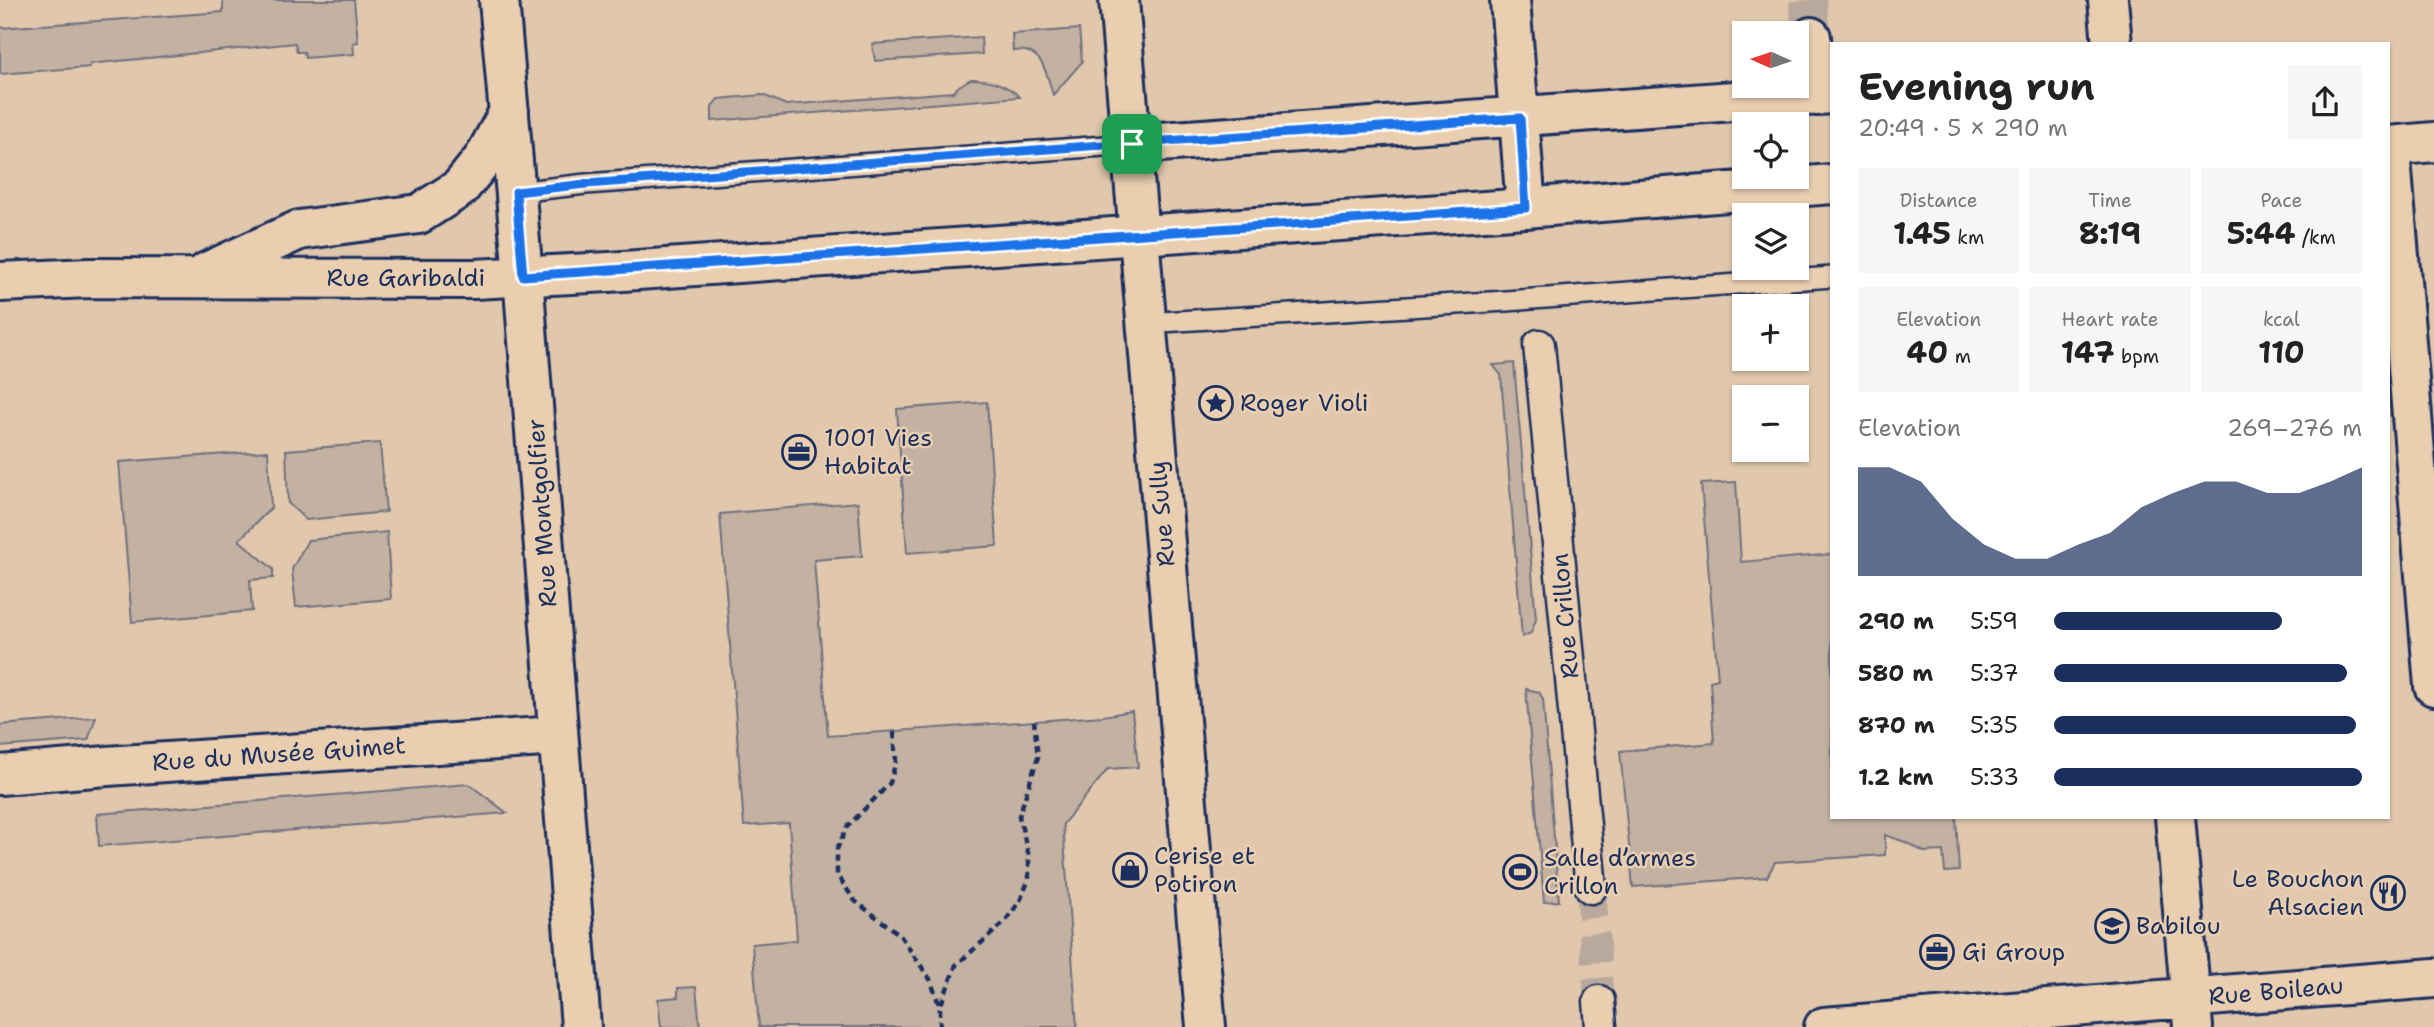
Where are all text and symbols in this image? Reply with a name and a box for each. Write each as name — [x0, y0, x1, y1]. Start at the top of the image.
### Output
north arrow — [1732, 21, 1810, 98]
map controls — [1732, 21, 1809, 462]
text: Evening run — [1858, 61, 2095, 112]
button: share — [2288, 65, 2362, 139]
button: locate — [1732, 112, 1809, 189]
text: 20:49 · 5 × 290 m — [1858, 113, 2068, 143]
pin — [1102, 114, 1162, 174]
icon: arrive — [1113, 125, 1151, 163]
text: Distance — [1900, 188, 1978, 213]
text: Time — [2088, 188, 2132, 213]
text: Pace — [2260, 188, 2302, 213]
button: layers — [1732, 203, 1809, 280]
text: 1.45 — [1893, 213, 1951, 254]
text: 8:19 — [2079, 213, 2141, 254]
text: 5:44 — [2227, 213, 2296, 254]
text: km — [1951, 225, 1984, 250]
text: /km — [2296, 225, 2336, 250]
street label: Rue Garibaldi — [327, 262, 485, 294]
button: + — [1732, 294, 1809, 371]
text: Elevation — [1896, 307, 1981, 332]
text: Heart rate — [2062, 307, 2158, 332]
text: kcal — [2263, 307, 2300, 332]
text: 40 — [1906, 332, 1948, 373]
text: 147 — [2061, 332, 2115, 373]
text: 110 — [2258, 332, 2305, 373]
text: m — [1948, 344, 1971, 369]
text: bpm — [2115, 344, 2159, 369]
place icon: Roger Violi — [1197, 384, 1235, 422]
button: − — [1732, 385, 1809, 462]
place label: Roger Violi — [1240, 387, 1369, 419]
text: Elevation — [1858, 413, 1961, 443]
text: 269–276 m — [2227, 413, 2362, 443]
street label: Rue Montgolfier — [519, 417, 565, 609]
place label: 1001 Vies Habitat — [824, 422, 932, 482]
office icon: 1001 Vies Habitat — [780, 433, 818, 471]
street label: Rue Sully — [1141, 460, 1183, 568]
street label: Rue Crillon — [1544, 552, 1586, 680]
text: 290 m — [1858, 606, 1934, 636]
text: 5:59 — [1970, 606, 2018, 636]
text: 580 m — [1858, 658, 1933, 688]
text: 5:37 — [1970, 658, 2019, 688]
text: 870 m — [1858, 710, 1935, 740]
text: 5:35 — [1970, 710, 2018, 740]
street label: Rue du Musée Guimet — [151, 729, 407, 779]
text: 1.2 km — [1858, 762, 1934, 792]
text: 5:33 — [1970, 762, 2019, 792]
place label: Cerise et Potiron — [1154, 840, 1255, 900]
place label: Salle d’armes Crillon — [1544, 842, 1696, 902]
shop icon: Cerise et Potiron — [1111, 851, 1149, 889]
sports icon: Salle d’armes Crillon — [1501, 853, 1539, 891]
place label: Le Bouchon Alsacien — [2232, 863, 2364, 923]
restaurant icon: Le Bouchon Alsacien — [2369, 874, 2407, 912]
school or university icon: Babilou — [2093, 907, 2131, 945]
place label: Babilou — [2136, 910, 2221, 942]
office icon: Gi Group — [1918, 933, 1956, 971]
place label: Gi Group — [1962, 936, 2065, 968]
street label: Rue Boileau — [2207, 969, 2345, 1013]

